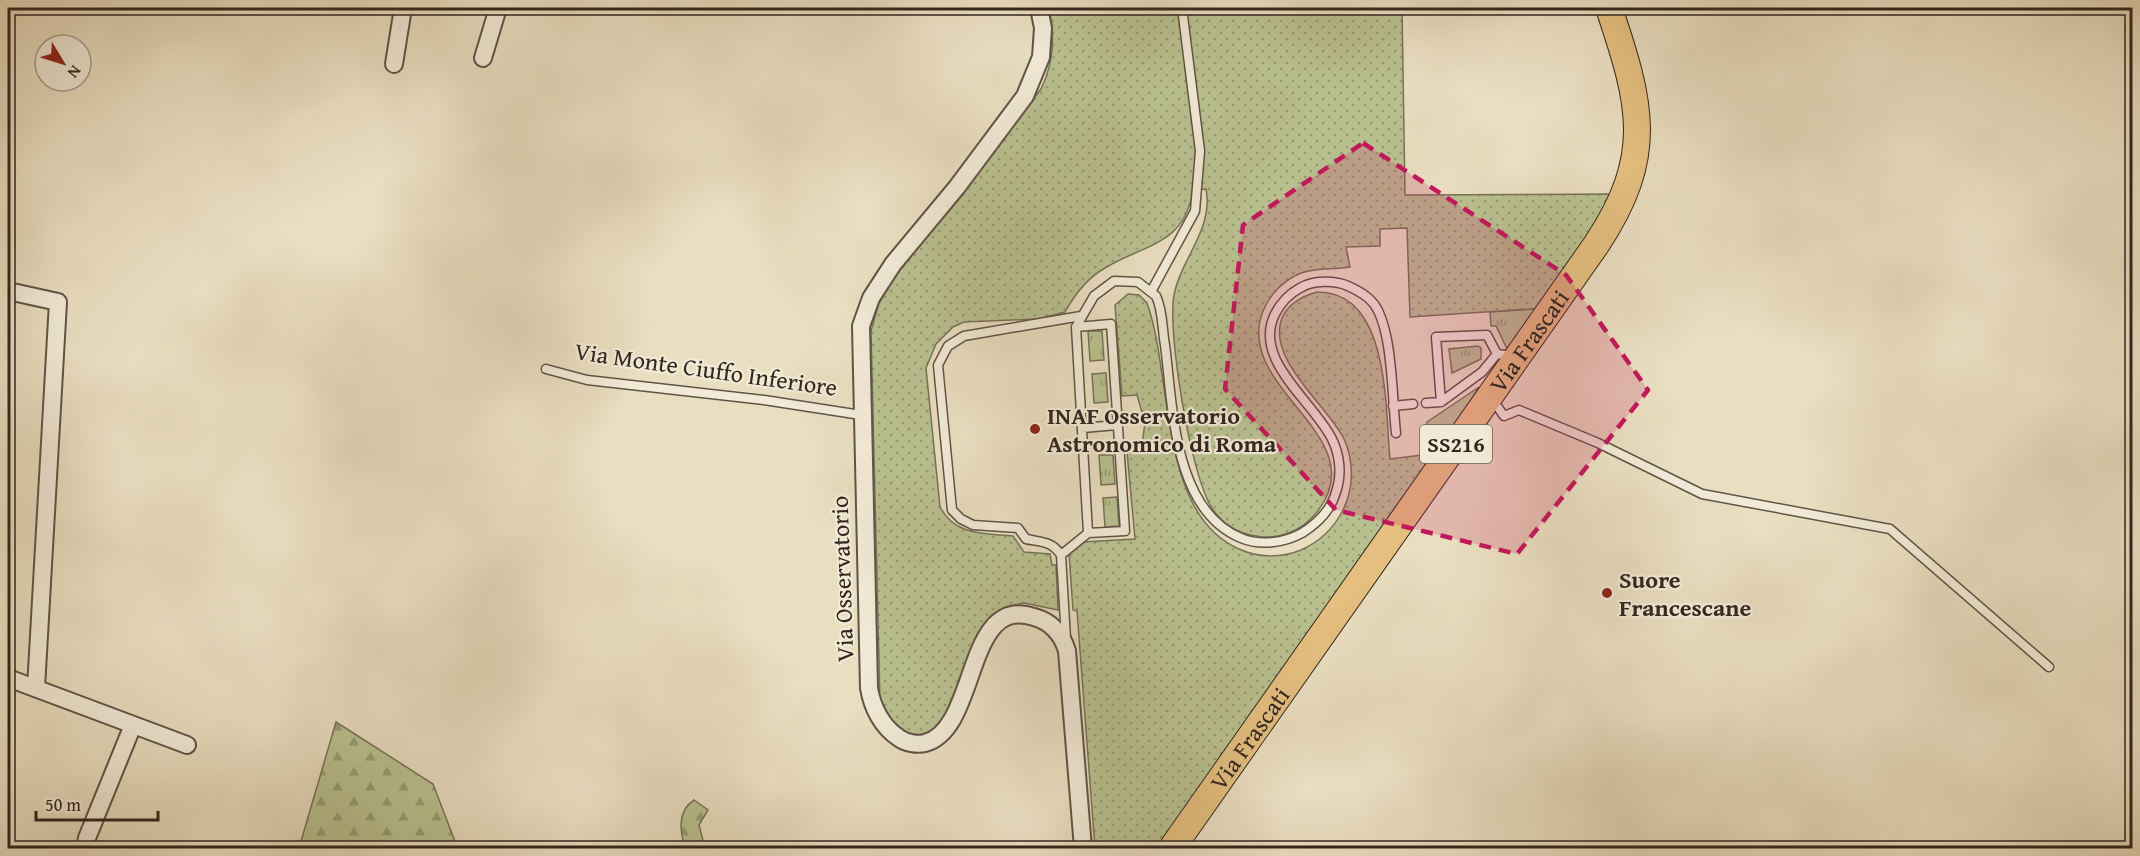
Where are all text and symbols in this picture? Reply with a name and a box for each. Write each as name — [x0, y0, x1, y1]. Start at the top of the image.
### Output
north arrow — [33, 33, 93, 93]
text: N — [62, 61, 88, 84]
street label: Via Frascati — [1480, 282, 1577, 399]
street label: Via Monte Ciuffo Inferiore — [573, 333, 839, 405]
place label: INAF Osservatorio Astronomico di Roma — [1047, 398, 1277, 461]
marker: INAF Osservatorio Astronomico di Roma — [1028, 422, 1042, 436]
road number: SS216 — [1420, 425, 1492, 463]
street label: Via Osservatorio — [822, 495, 862, 663]
place label: Suore Francescane — [1619, 562, 1751, 625]
marker: Suore Francescane — [1600, 586, 1614, 600]
street label: Via Frascati — [1201, 680, 1298, 797]
scale bar — [36, 784, 158, 822]
text: 50 m — [45, 791, 81, 818]

